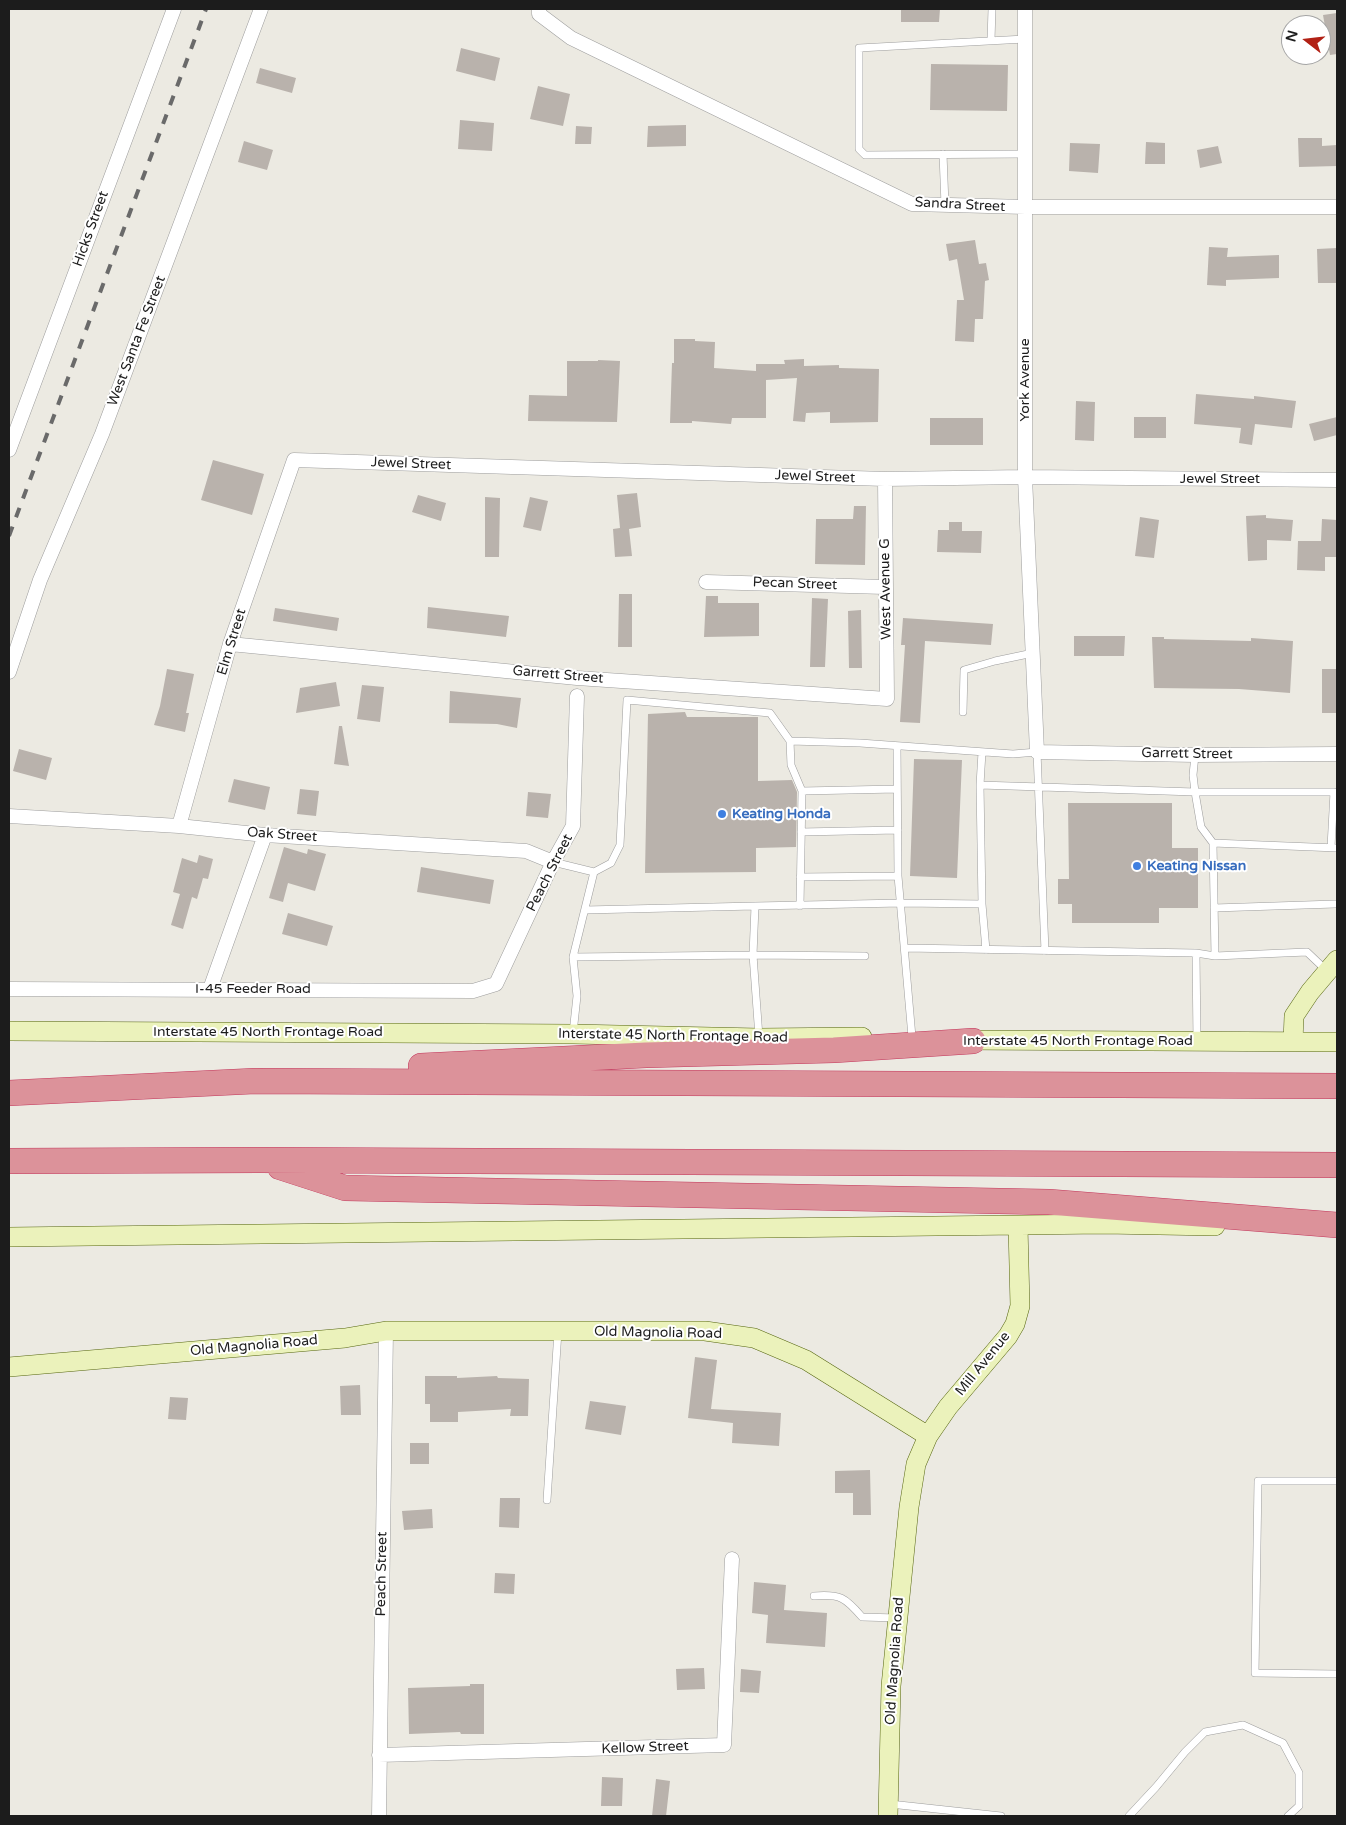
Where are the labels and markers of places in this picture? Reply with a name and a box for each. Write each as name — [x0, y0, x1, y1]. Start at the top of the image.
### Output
place label: Keating Honda — [732, 806, 831, 822]
marker: Keating Honda — [716, 808, 728, 820]
place label: Keating Nissan — [1147, 858, 1246, 874]
marker: Keating Nissan — [1131, 860, 1143, 872]

